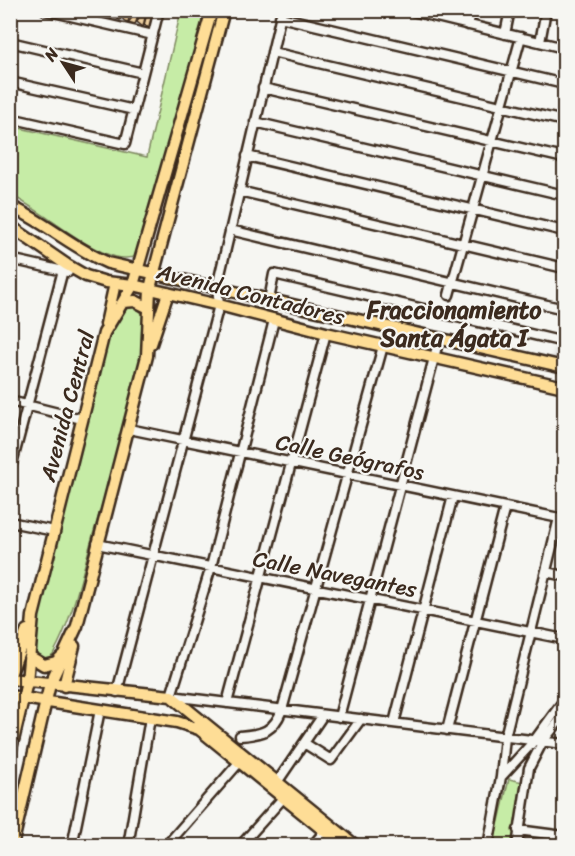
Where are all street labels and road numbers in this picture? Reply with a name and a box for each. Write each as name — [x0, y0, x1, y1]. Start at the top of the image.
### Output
street label: Avenida Contadores — [152, 252, 350, 336]
street label: Avenida Central — [28, 325, 106, 487]
street label: Calle Geógrafos — [272, 422, 428, 492]
street label: Calle Navegantes — [250, 539, 421, 609]

